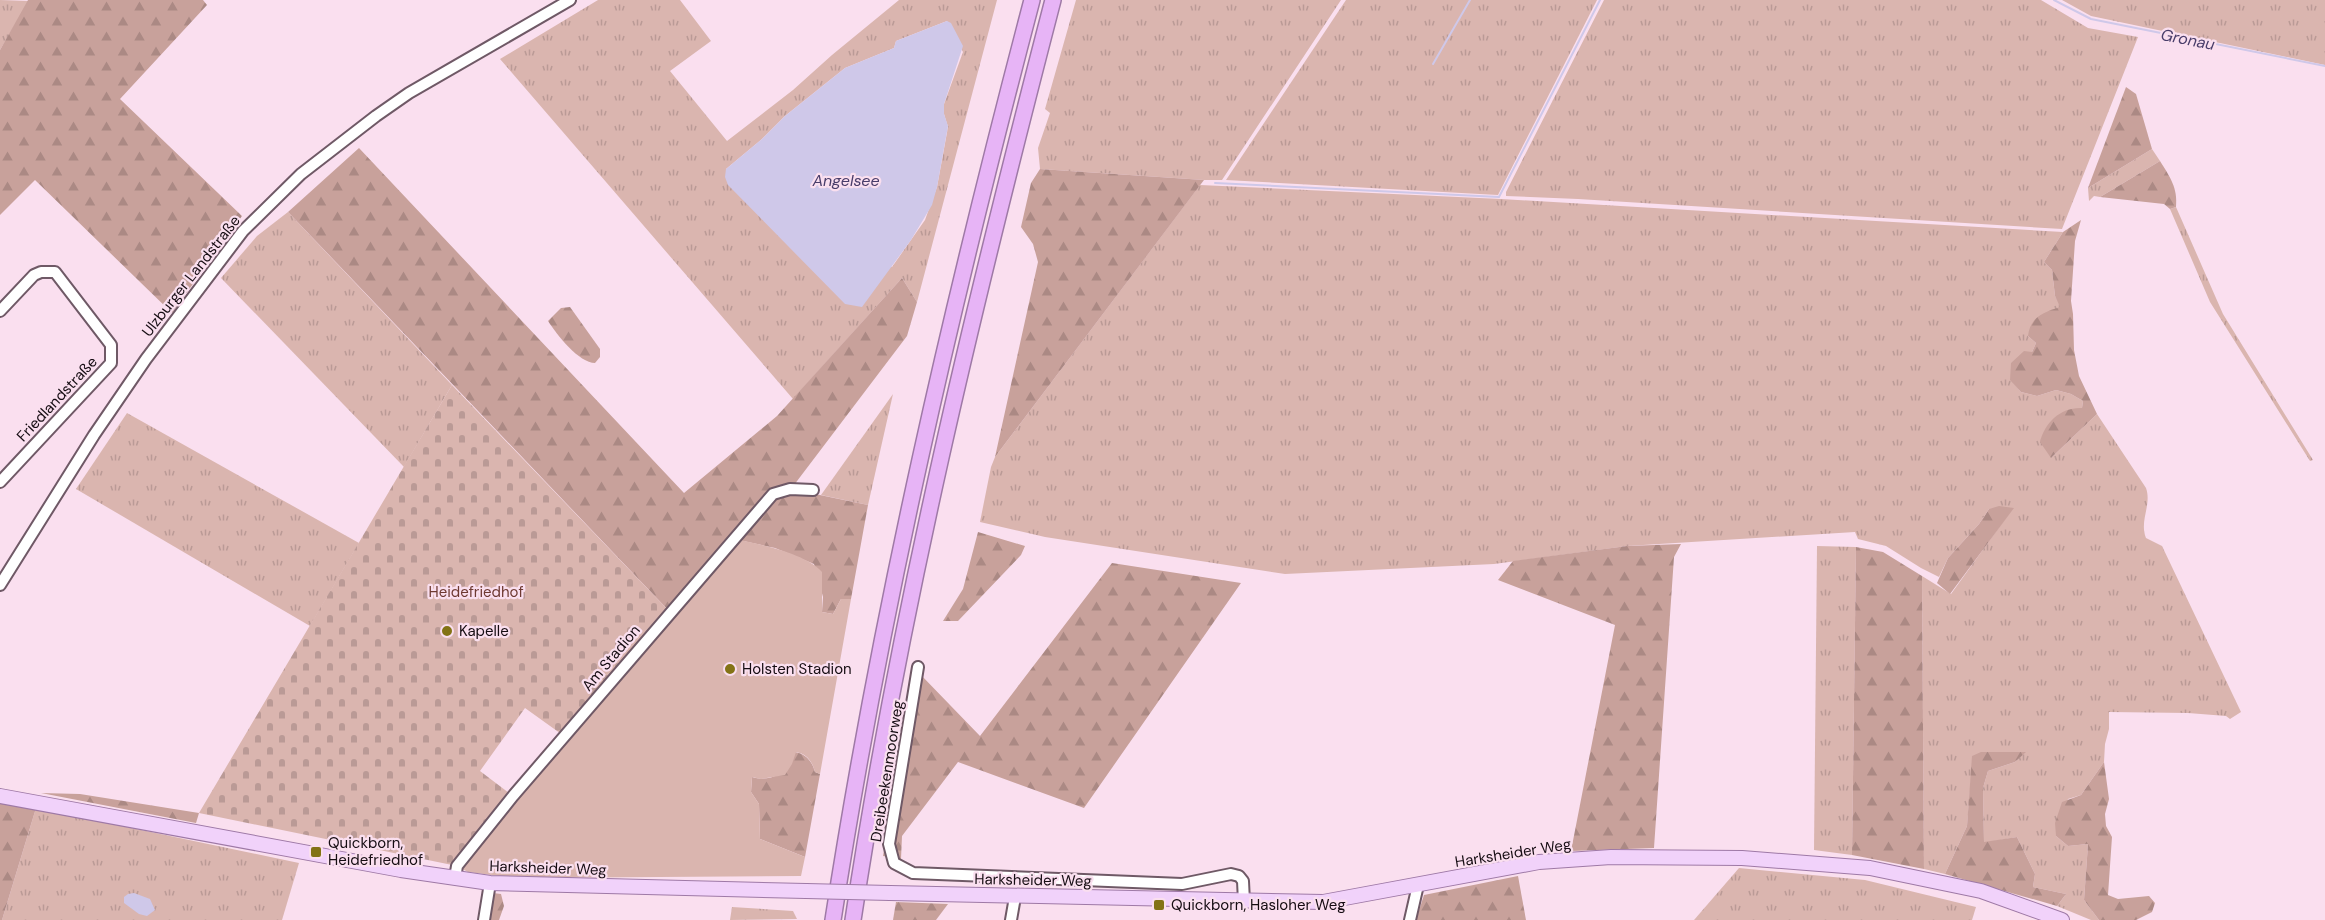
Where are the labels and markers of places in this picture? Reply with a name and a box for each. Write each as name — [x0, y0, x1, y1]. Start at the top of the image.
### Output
place label: Kapelle — [459, 621, 509, 641]
marker: Kapelle — [440, 624, 454, 638]
place label: Holsten Stadion — [742, 659, 852, 679]
marker: Holsten Stadion — [723, 662, 737, 676]
place label: Quickborn, Heidefriedhof — [328, 833, 423, 870]
marker: Quickborn, Heidefriedhof — [309, 845, 323, 859]
place label: Quickborn, Hasloher Weg — [1171, 895, 1346, 915]
marker: Quickborn, Hasloher Weg — [1152, 898, 1166, 912]

